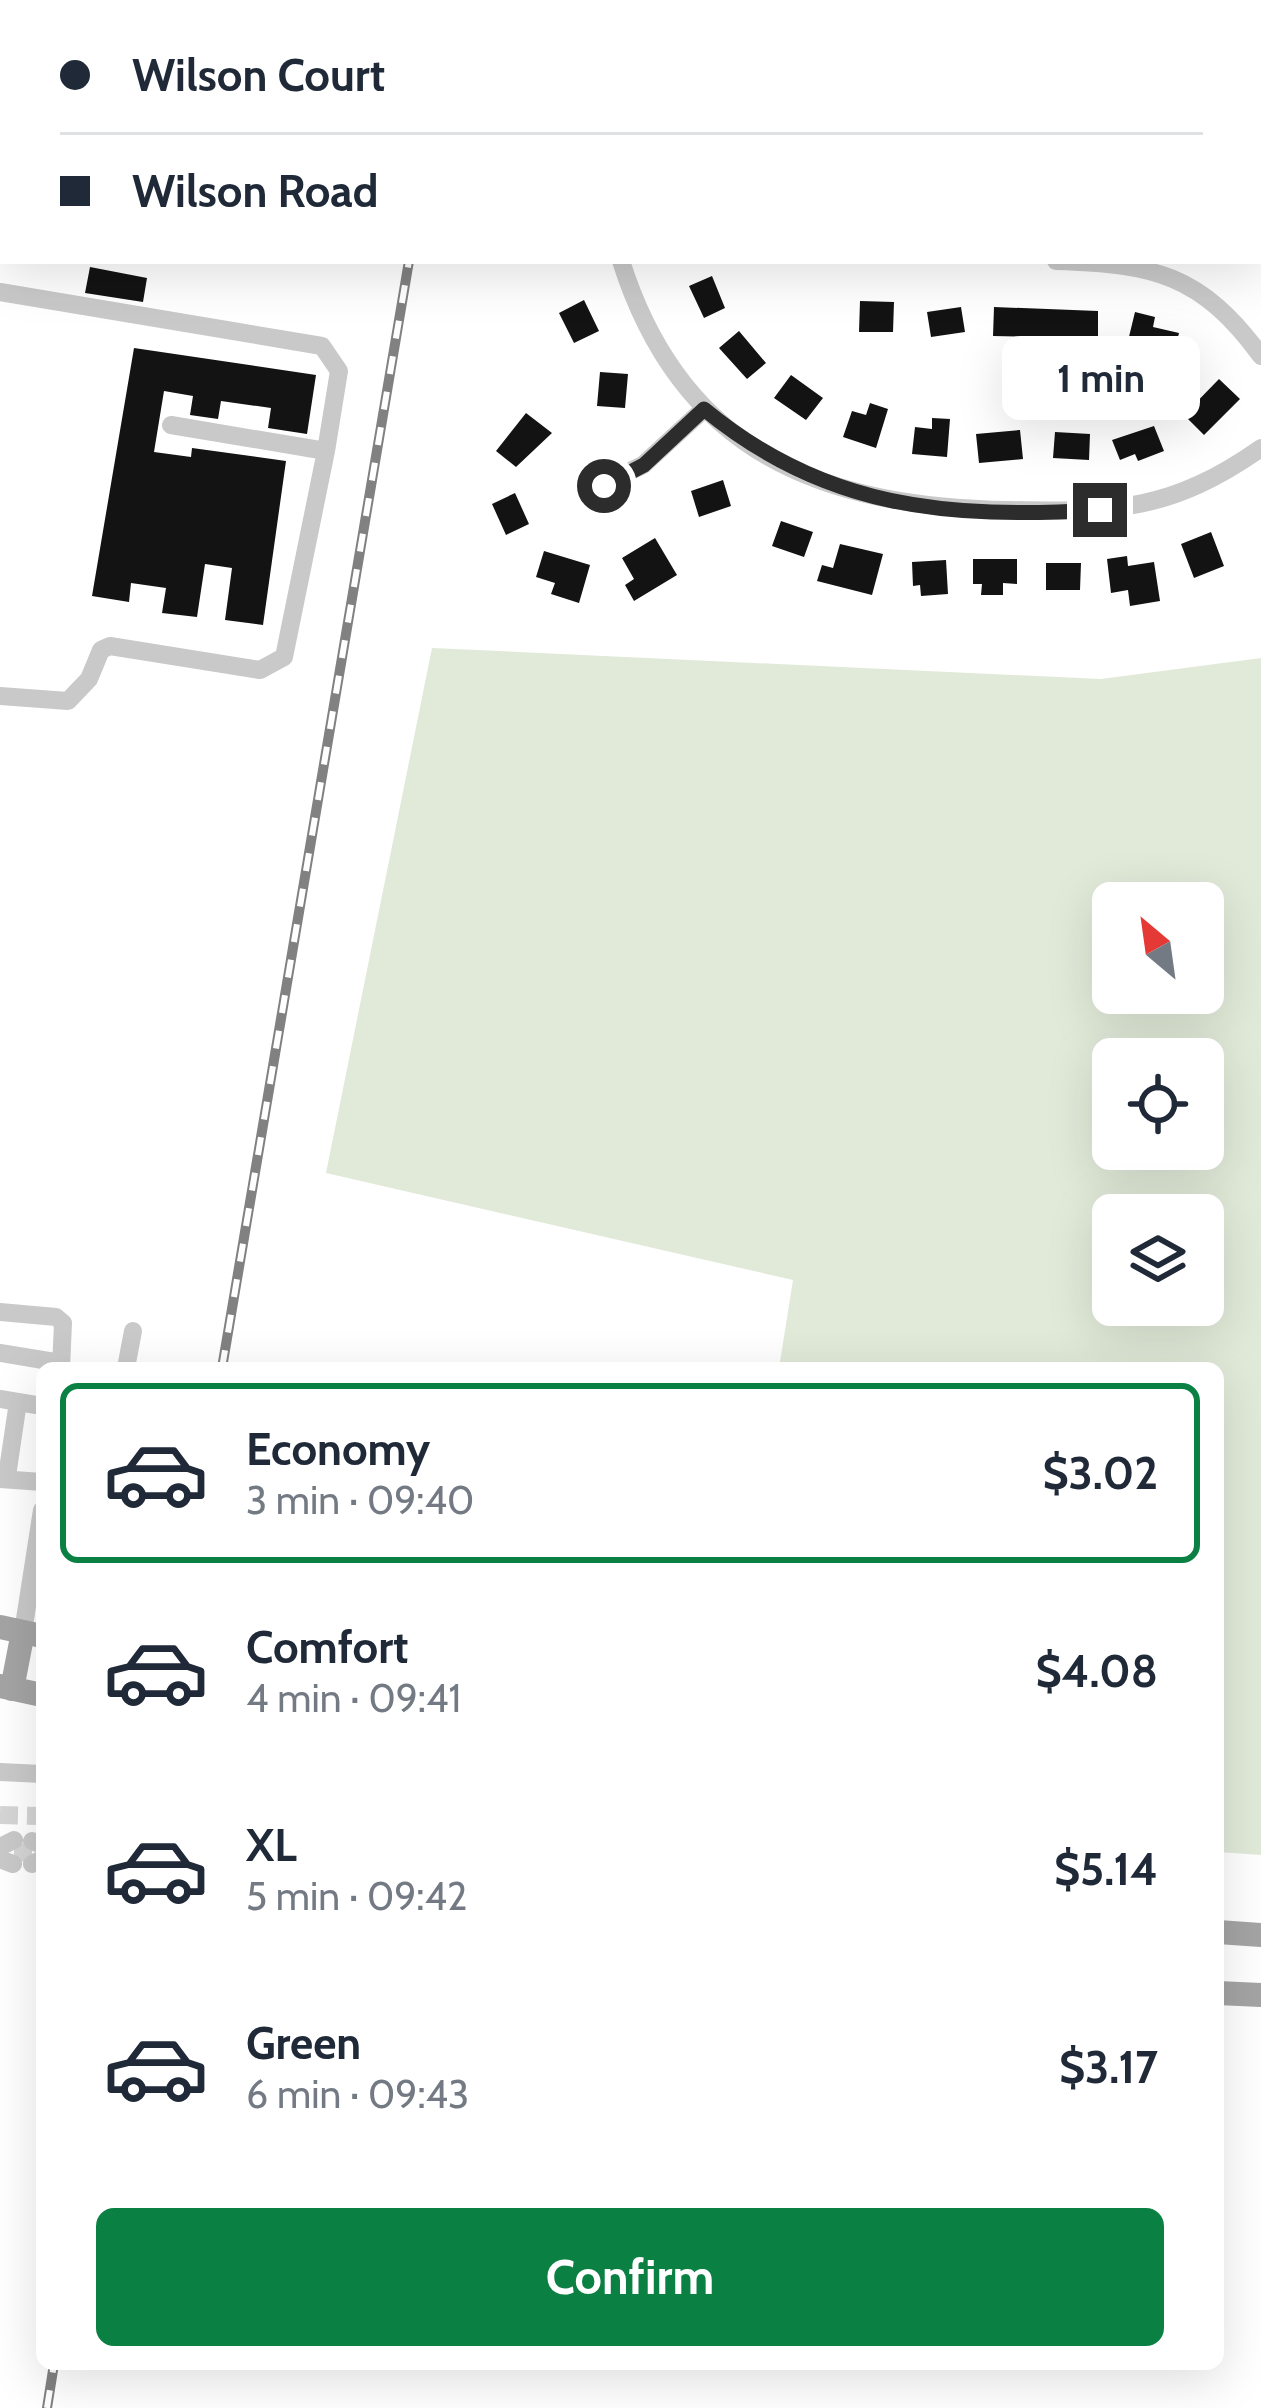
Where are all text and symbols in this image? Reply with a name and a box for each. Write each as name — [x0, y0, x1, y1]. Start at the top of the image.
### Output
text: Wilson Court — [132, 48, 385, 102]
text: Wilson Road — [132, 164, 378, 218]
callout: 1 min — [1001, 336, 1199, 420]
text: 1 min — [1057, 354, 1145, 402]
route start — [577, 459, 631, 513]
route end — [1073, 483, 1127, 537]
north arrow — [1092, 882, 1224, 1014]
map controls — [1092, 882, 1224, 1326]
button: locate — [1092, 1038, 1224, 1170]
button: layers — [1092, 1194, 1224, 1326]
icon: car — [102, 1419, 210, 1527]
text: Economy — [246, 1422, 430, 1476]
text: $3.02 — [1042, 1446, 1158, 1500]
text: 3 min · 09:40 — [246, 1476, 474, 1524]
icon: car — [102, 1617, 210, 1725]
text: Comfort — [246, 1620, 409, 1674]
text: $4.08 — [1035, 1644, 1158, 1698]
text: 4 min · 09:41 — [246, 1674, 461, 1722]
icon: car — [102, 1815, 210, 1923]
text: XL — [246, 1818, 297, 1872]
text: $5.14 — [1054, 1842, 1158, 1896]
text: 5 min · 09:42 — [246, 1872, 467, 1920]
icon: car — [102, 2013, 210, 2121]
text: Green — [246, 2016, 361, 2070]
text: $3.17 — [1059, 2040, 1158, 2094]
text: 6 min · 09:43 — [246, 2070, 469, 2118]
button: Confirm — [96, 2208, 1164, 2346]

